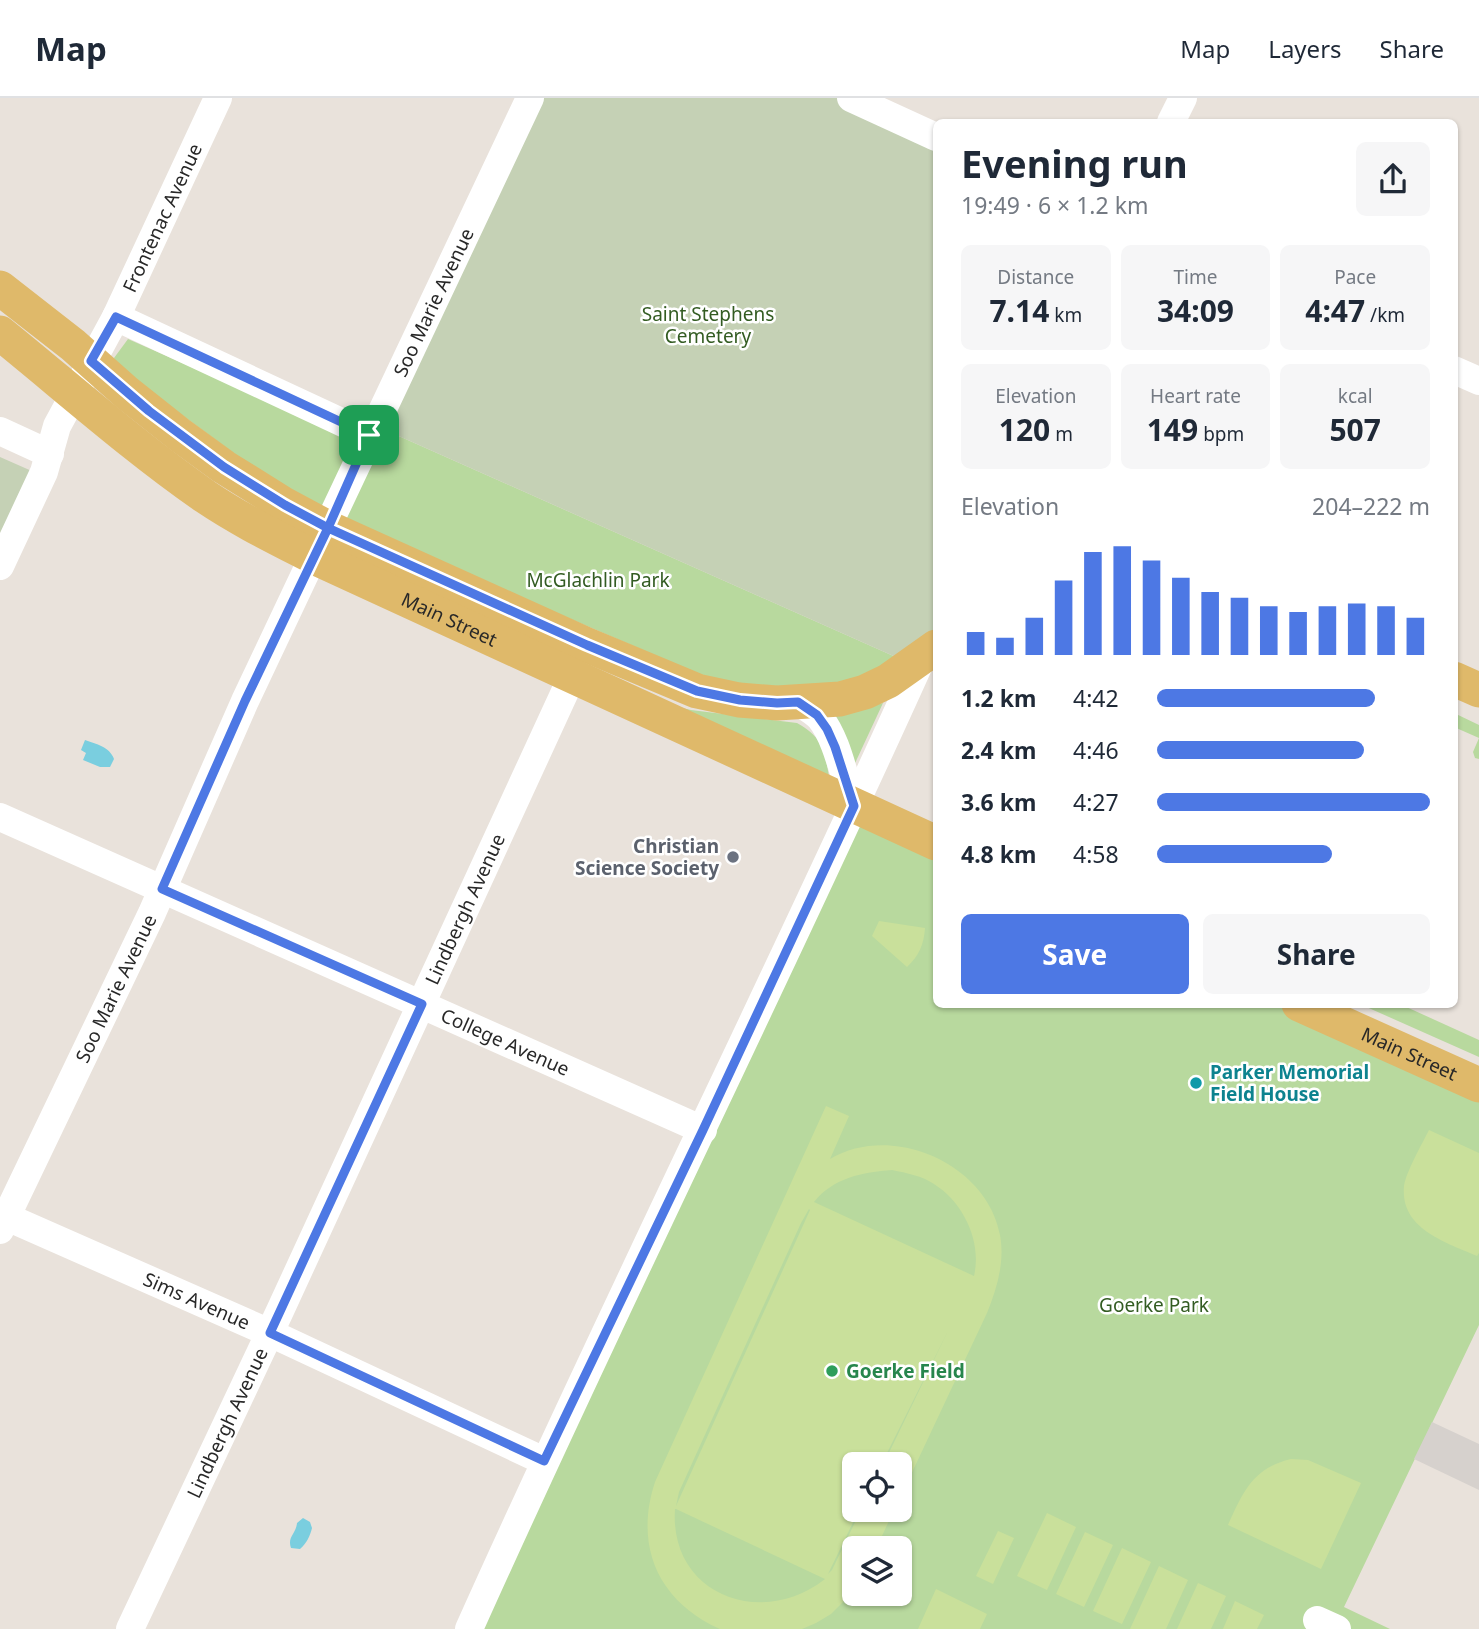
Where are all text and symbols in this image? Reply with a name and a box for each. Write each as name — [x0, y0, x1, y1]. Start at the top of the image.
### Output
text: Map — [35, 26, 107, 71]
text: Map — [1180, 32, 1230, 65]
text: Layers — [1268, 32, 1342, 65]
text: Share — [1380, 32, 1444, 65]
text: Evening run — [961, 137, 1188, 189]
street label: Frontenac Avenue — [116, 139, 208, 296]
button: share — [1356, 142, 1430, 216]
text: 19:49 · 6 × 1.2 km — [961, 189, 1148, 221]
street label: Soo Marie Avenue — [387, 224, 480, 381]
text: Distance — [997, 264, 1074, 290]
text: Time — [1174, 264, 1217, 290]
text: Pace — [1334, 264, 1376, 290]
text: 7.14 — [989, 290, 1049, 331]
text: 34:09 — [1157, 290, 1234, 331]
text: 4:47 — [1305, 290, 1365, 331]
park label: Saint Stephens Cemetery — [642, 301, 774, 349]
text: km — [1049, 302, 1082, 328]
text: /km — [1365, 302, 1405, 328]
text: Elevation — [995, 383, 1076, 409]
text: Heart rate — [1150, 383, 1241, 409]
text: kcal — [1338, 383, 1373, 409]
pin — [339, 405, 399, 465]
text: 120 — [999, 409, 1050, 450]
text: 149 — [1147, 409, 1198, 450]
text: 507 — [1329, 409, 1381, 450]
icon: arrive — [350, 416, 388, 454]
text: m — [1050, 421, 1073, 447]
text: bpm — [1198, 421, 1244, 447]
text: Elevation — [961, 490, 1059, 522]
text: 204–222 m — [1312, 490, 1430, 522]
park label: McGlachlin Park — [526, 567, 670, 593]
street label: Main Street — [397, 586, 502, 653]
text: 1.2 km — [961, 682, 1036, 714]
text: 4:42 — [1073, 682, 1119, 714]
text: 2.4 km — [961, 734, 1036, 766]
text: 4:46 — [1073, 734, 1119, 766]
text: 3.6 km — [961, 786, 1036, 818]
text: 4:27 — [1073, 786, 1119, 818]
street label: Lindbergh Avenue — [419, 829, 511, 989]
place label: Christian Science Society — [575, 833, 719, 881]
text: 4.8 km — [961, 838, 1036, 870]
text: 4:58 — [1073, 838, 1119, 870]
marker: Christian Science Society — [725, 849, 741, 865]
street label: Soo Marie Avenue — [69, 910, 163, 1067]
button: Save — [961, 914, 1189, 994]
button: Share — [1203, 914, 1430, 994]
street label: College Avenue — [437, 1002, 574, 1082]
street label: Main Street — [1357, 1021, 1462, 1087]
place label: Parker Memorial Field House — [1210, 1059, 1369, 1107]
marker: Parker Memorial Field House — [1188, 1075, 1204, 1091]
street label: Sims Avenue — [139, 1266, 254, 1336]
park label: Goerke Park — [1099, 1292, 1209, 1318]
street label: Lindbergh Avenue — [181, 1343, 274, 1502]
place label: Goerke Field — [846, 1358, 965, 1384]
marker: Goerke Field — [824, 1363, 840, 1379]
map controls — [842, 1452, 912, 1606]
button: locate — [842, 1452, 912, 1522]
button: layers — [842, 1536, 912, 1606]

